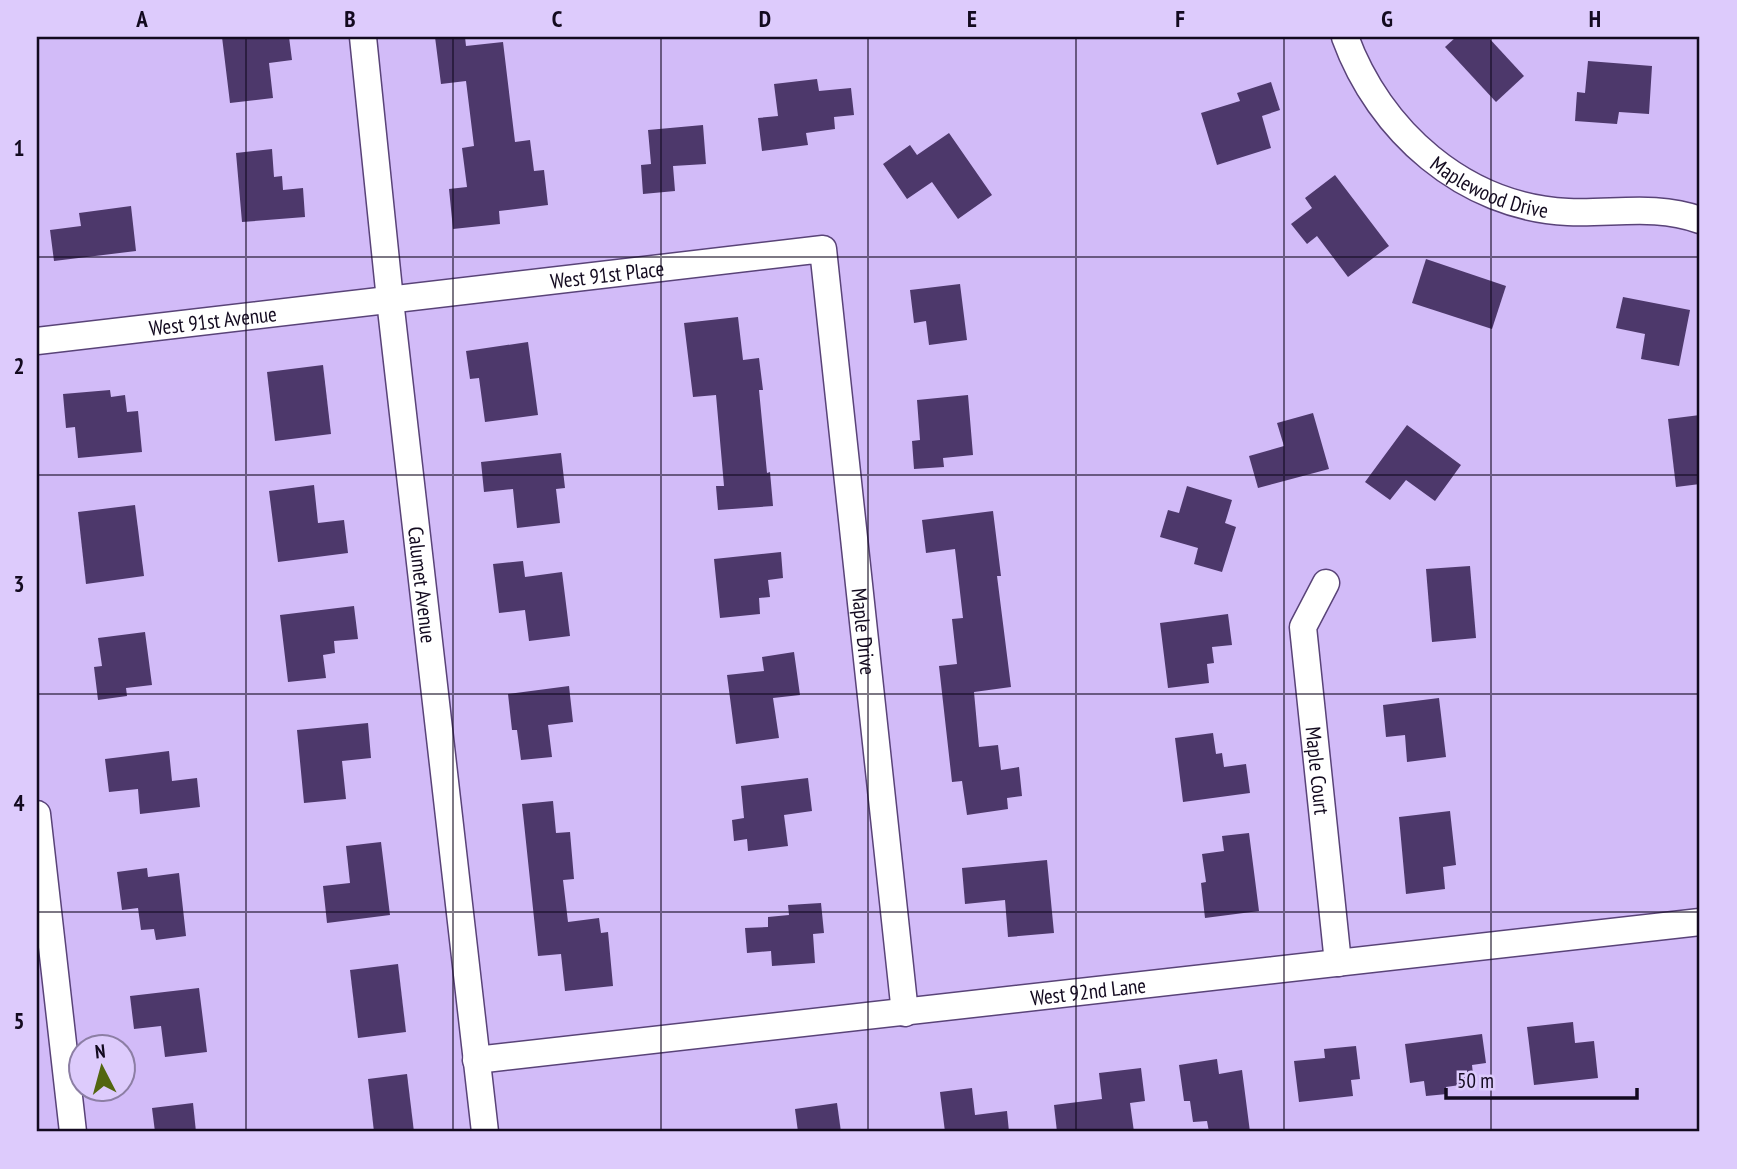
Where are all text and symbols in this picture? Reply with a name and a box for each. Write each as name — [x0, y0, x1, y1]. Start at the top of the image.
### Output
text: A — [135, 4, 148, 33]
text: B — [344, 4, 356, 33]
text: C — [552, 4, 563, 33]
text: D — [759, 4, 771, 33]
text: E — [967, 4, 977, 33]
text: F — [1175, 4, 1185, 33]
text: G — [1381, 4, 1393, 33]
text: H — [1589, 4, 1601, 33]
text: 1 — [14, 133, 25, 162]
street label: Maplewood Drive — [1425, 150, 1550, 224]
street label: West 91st Place — [549, 254, 665, 294]
street label: West 91st Avenue — [148, 300, 278, 341]
text: 2 — [14, 351, 25, 380]
street label: Calumet Avenue — [402, 525, 443, 644]
text: 3 — [14, 569, 25, 598]
street label: Maple Drive — [846, 587, 882, 676]
street label: Maple Court — [1300, 725, 1336, 816]
text: 4 — [14, 788, 25, 817]
street label: West 92nd Lane — [1029, 971, 1147, 1011]
text: 5 — [14, 1006, 25, 1035]
north arrow — [66, 1032, 136, 1102]
text: N — [94, 1039, 107, 1064]
scale bar — [1446, 1057, 1637, 1101]
text: 50 m — [1457, 1067, 1494, 1094]

